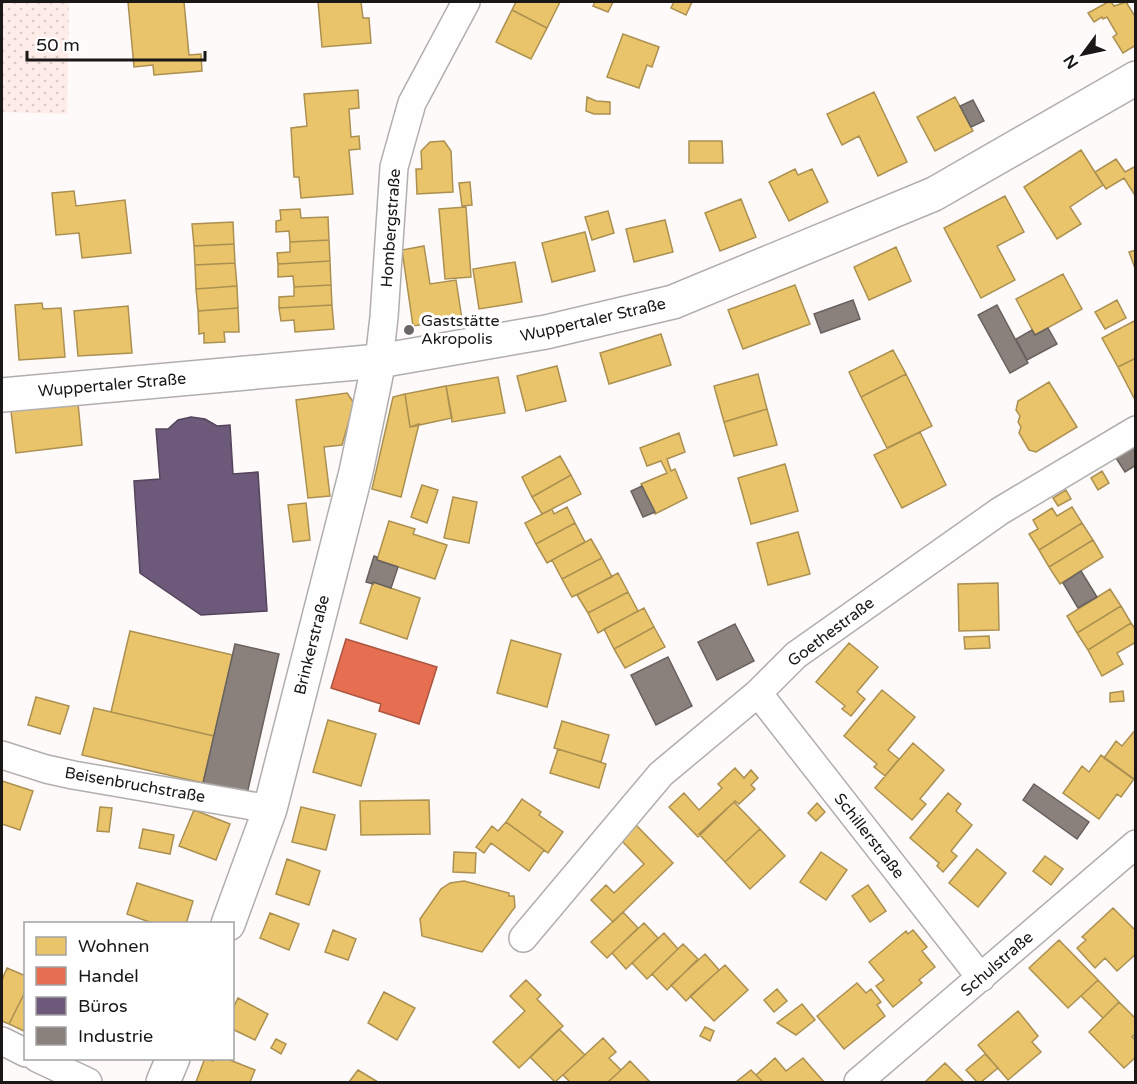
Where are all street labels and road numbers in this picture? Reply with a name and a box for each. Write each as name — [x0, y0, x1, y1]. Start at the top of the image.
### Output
street label: Hombergstraße — [377, 168, 405, 288]
street label: Wuppertaler Straße — [518, 294, 668, 346]
street label: Wuppertaler Straße — [37, 369, 187, 401]
street label: Brinkerstraße — [290, 593, 334, 697]
street label: Goethestraße — [784, 593, 878, 671]
street label: Beisenbruchstraße — [63, 763, 207, 807]
street label: Schillerstraße — [829, 789, 909, 883]
street label: Schulstraße — [957, 927, 1037, 1001]

